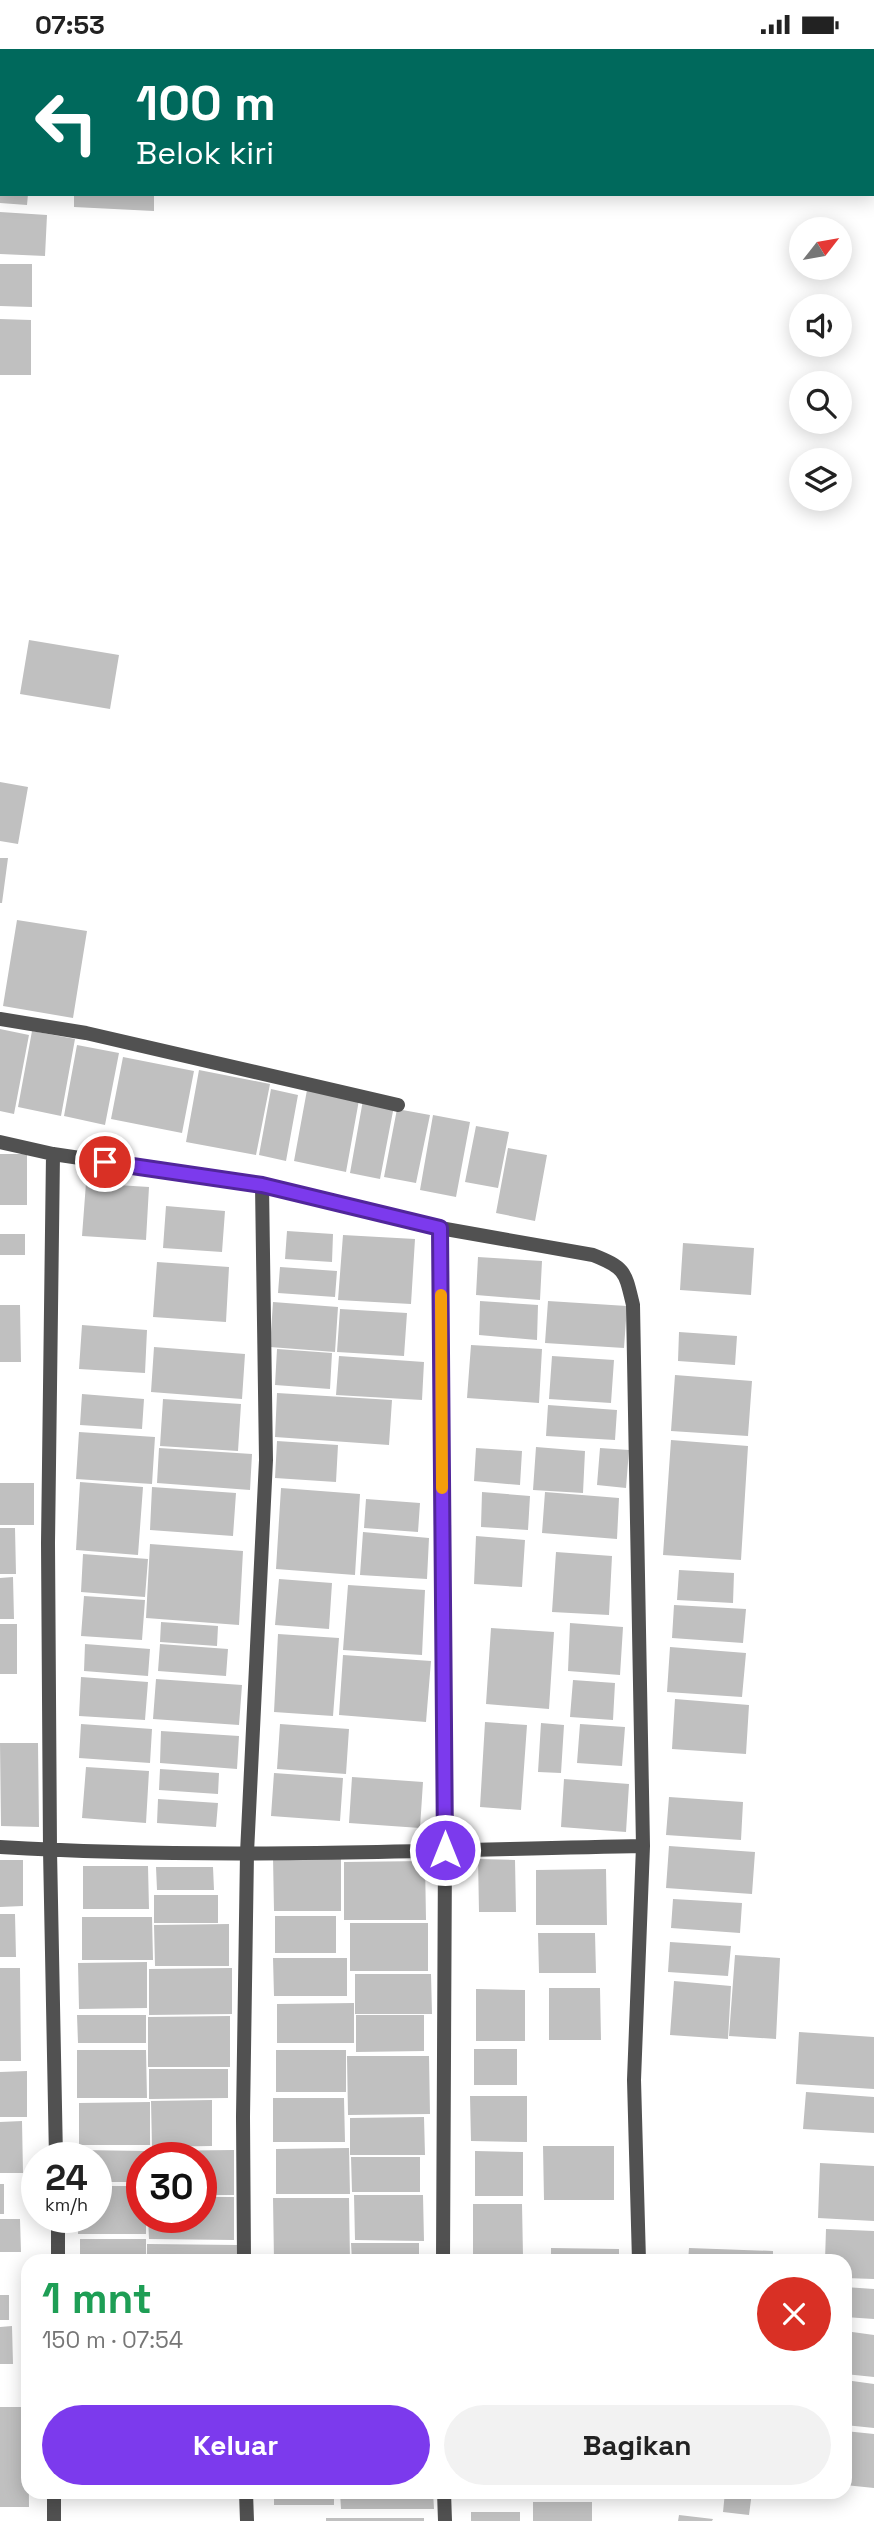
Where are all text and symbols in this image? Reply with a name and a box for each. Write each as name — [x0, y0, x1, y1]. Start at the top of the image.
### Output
text: 07:53 — [35, 8, 105, 42]
text: 100 m — [136, 72, 276, 134]
icon: left — [21, 77, 112, 168]
text: Belok kiri — [136, 133, 274, 173]
north arrow — [789, 217, 852, 280]
map controls — [789, 217, 852, 511]
button: sound — [789, 294, 852, 357]
button: search — [789, 371, 852, 434]
button: layers — [789, 448, 852, 511]
pin — [75, 1132, 135, 1192]
icon: arrive — [86, 1143, 124, 1181]
position arrow — [408, 1813, 482, 1887]
speed limit sign: 30 — [126, 2142, 217, 2233]
text: 24 — [45, 2156, 88, 2200]
text: km/h — [45, 2193, 88, 2216]
text: 1 mnt — [42, 2272, 152, 2325]
button: close — [757, 2277, 831, 2351]
text: 150 m · 07:54 — [42, 2325, 183, 2355]
button: Keluar — [42, 2405, 430, 2485]
button: Bagikan — [444, 2405, 831, 2485]

